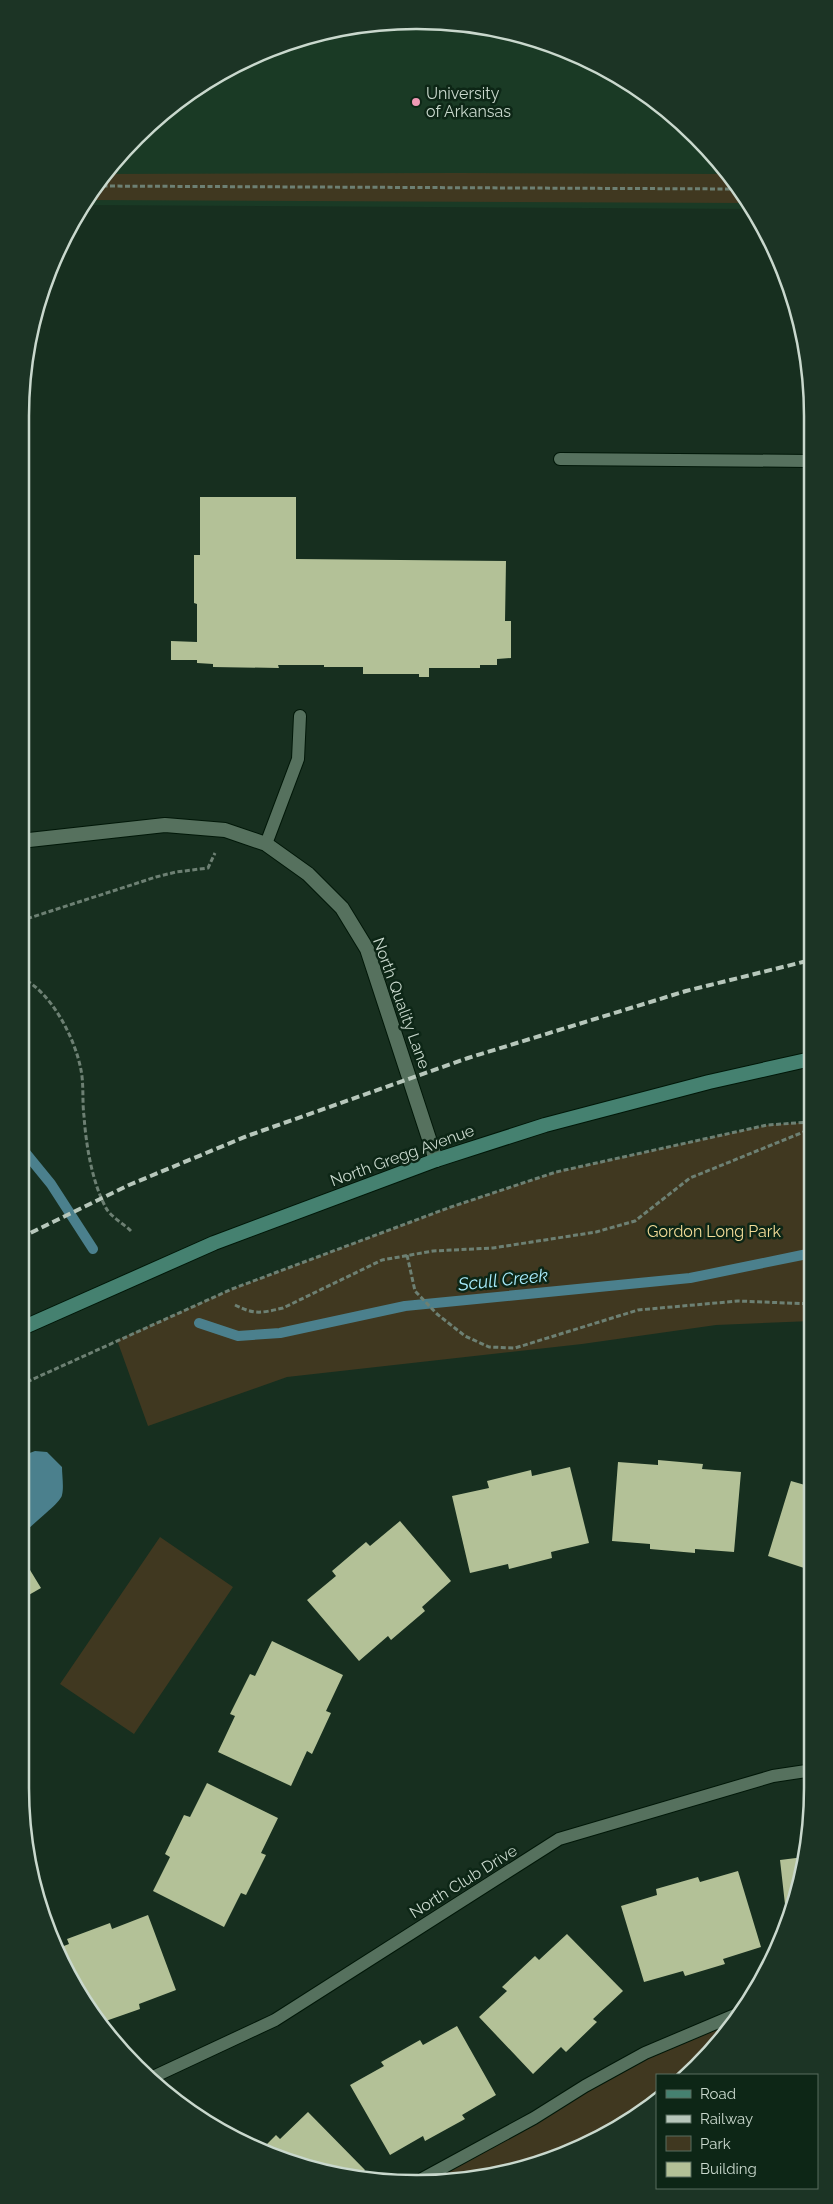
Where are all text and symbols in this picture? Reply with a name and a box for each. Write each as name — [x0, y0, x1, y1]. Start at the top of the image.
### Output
place label: University of Arkansas — [426, 84, 511, 121]
marker: University of Arkansas — [410, 96, 422, 108]
street label: North Quality Lane — [369, 935, 434, 1072]
street label: North Gregg Avenue — [328, 1121, 477, 1190]
park label: Gordon Long Park — [647, 1222, 781, 1241]
water label: Scull Creek — [456, 1264, 549, 1295]
street label: North Club Drive — [406, 1841, 520, 1922]
legend — [656, 2074, 818, 2189]
text: Road — [700, 2085, 736, 2103]
text: Railway — [700, 2110, 753, 2128]
text: Park — [700, 2135, 731, 2153]
text: Building — [700, 2160, 757, 2178]

